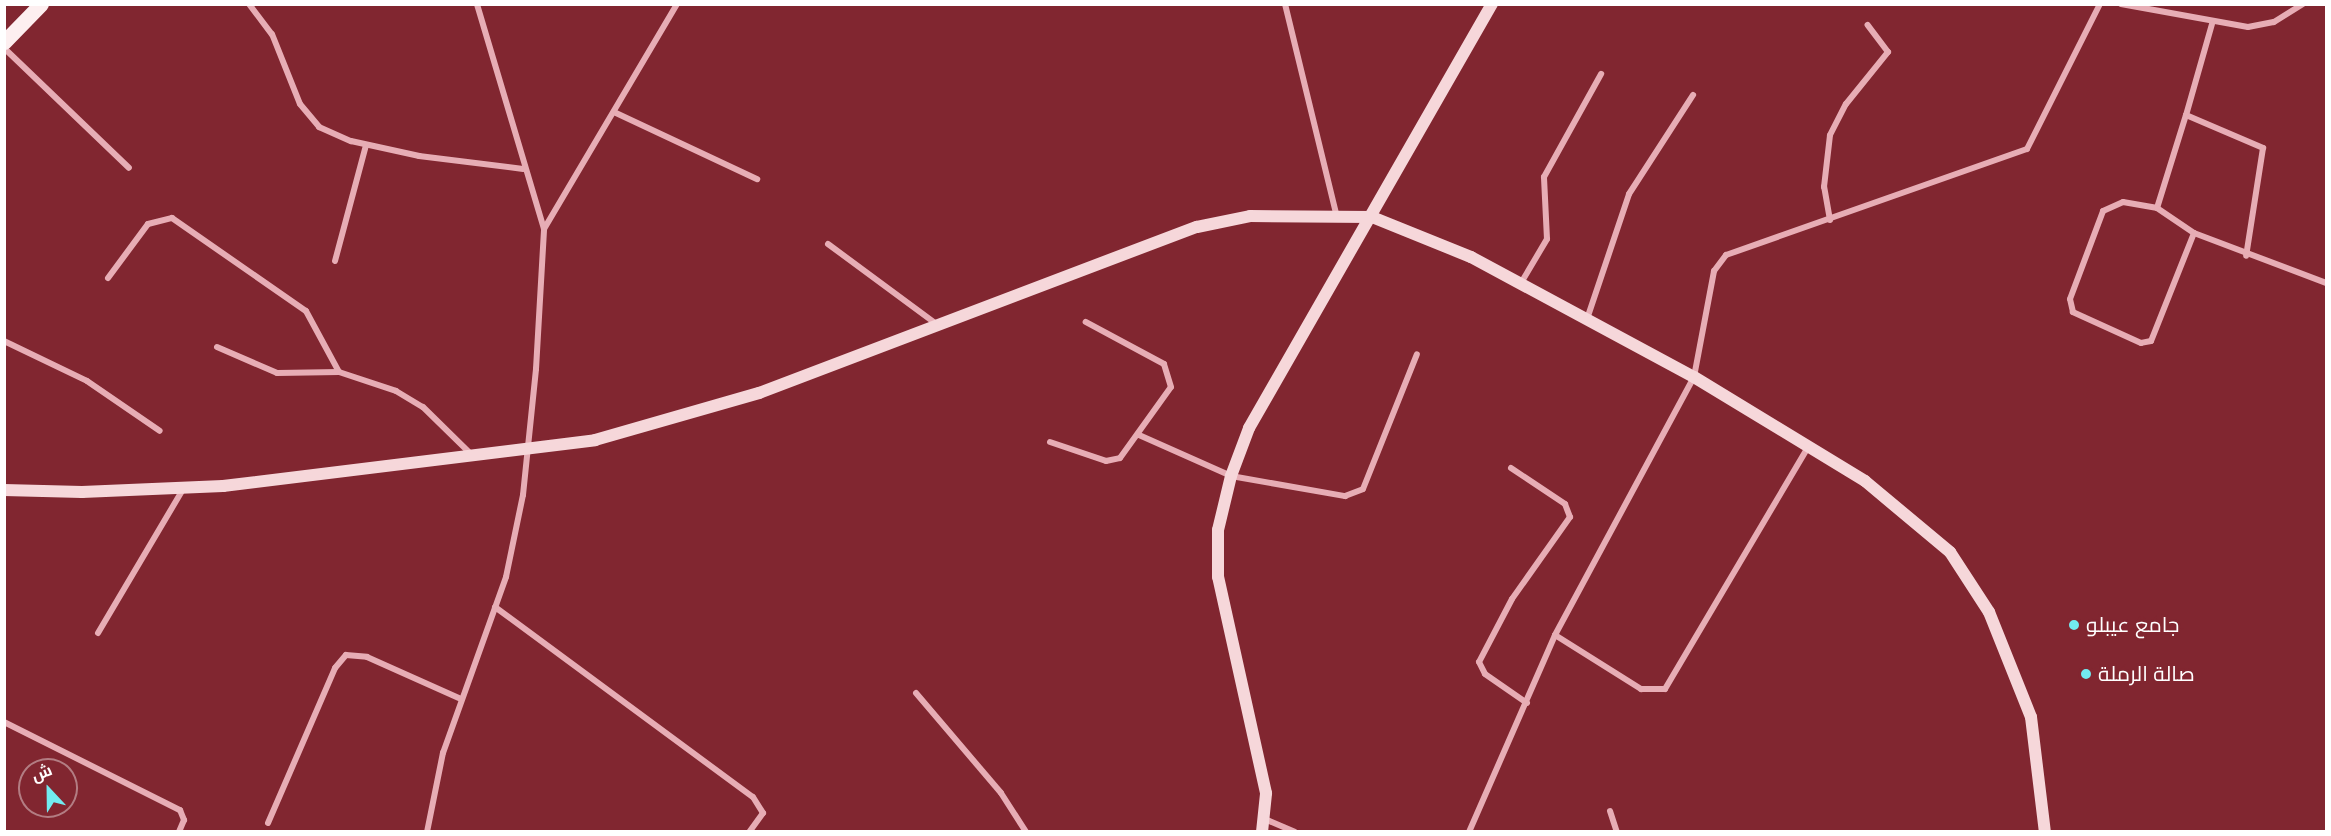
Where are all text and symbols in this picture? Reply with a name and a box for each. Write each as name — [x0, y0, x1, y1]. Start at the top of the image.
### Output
place label: جامع عيبلو — [2086, 612, 2180, 638]
marker: جامع عيبلو — [2067, 618, 2081, 632]
place label: صالة الرملة — [2098, 661, 2195, 687]
marker: صالة الرملة — [2079, 667, 2093, 681]
north arrow — [18, 758, 78, 818]
text: ش — [29, 760, 55, 785]

